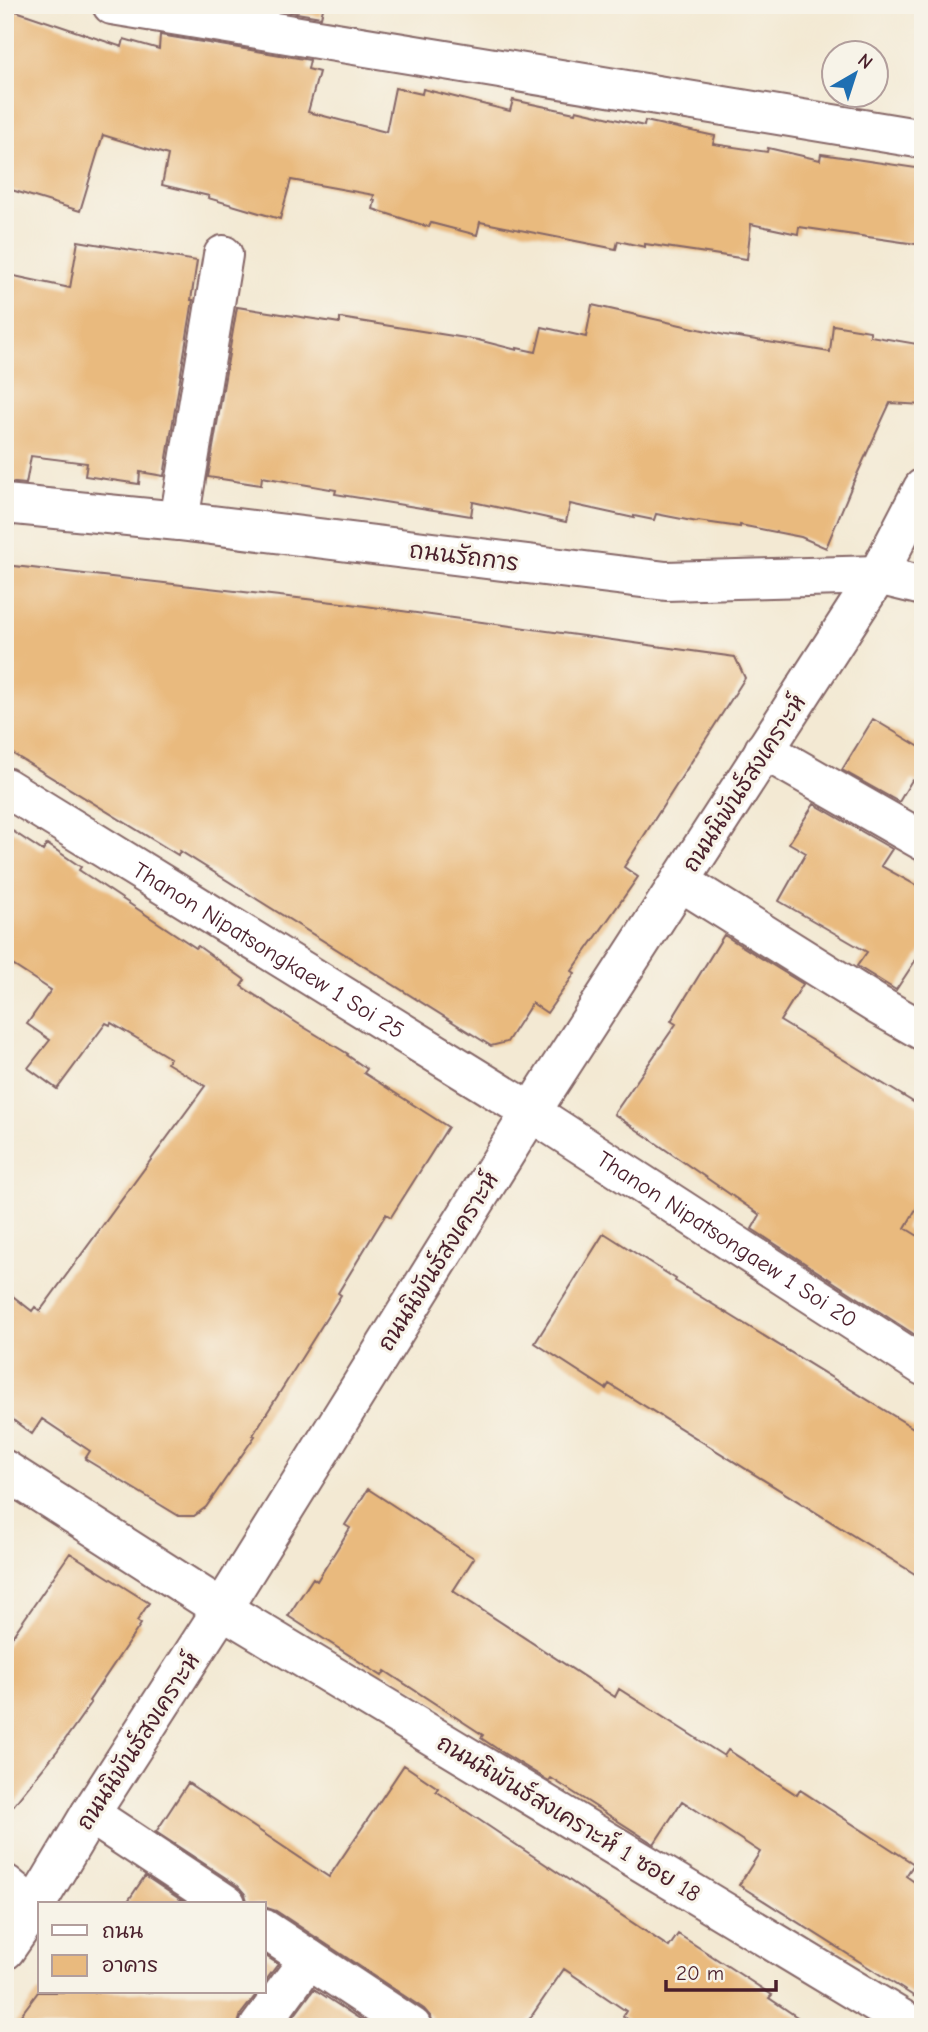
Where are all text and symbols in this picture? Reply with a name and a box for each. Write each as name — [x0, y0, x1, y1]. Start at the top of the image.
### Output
north arrow — [820, 38, 890, 108]
text: N — [853, 49, 877, 74]
street label: ถนนรัถการ — [408, 536, 520, 577]
street label: ถนนนิพันธ์สงเคราะห์ — [674, 688, 812, 877]
street label: Thanon Nipatsongkaew 1 Soi 25 — [128, 856, 409, 1044]
street label: Thanon Nipatsongaew 1 Soi 20 — [592, 1145, 862, 1334]
street label: ถนนนิพันธ์สงเคราะห์ — [370, 1165, 505, 1356]
street label: ถนนนิพันธ์สงเคราะห์ — [68, 1646, 206, 1835]
street label: ถนนนิพันธ์สงเคราะห์ 1 ซอย 18 — [432, 1726, 707, 1908]
legend — [38, 1902, 266, 1994]
text: ถนน — [102, 1919, 143, 1943]
scale bar — [666, 1948, 776, 1992]
text: อาคาร — [102, 1953, 158, 1977]
text: 20 m — [676, 1961, 724, 1985]

